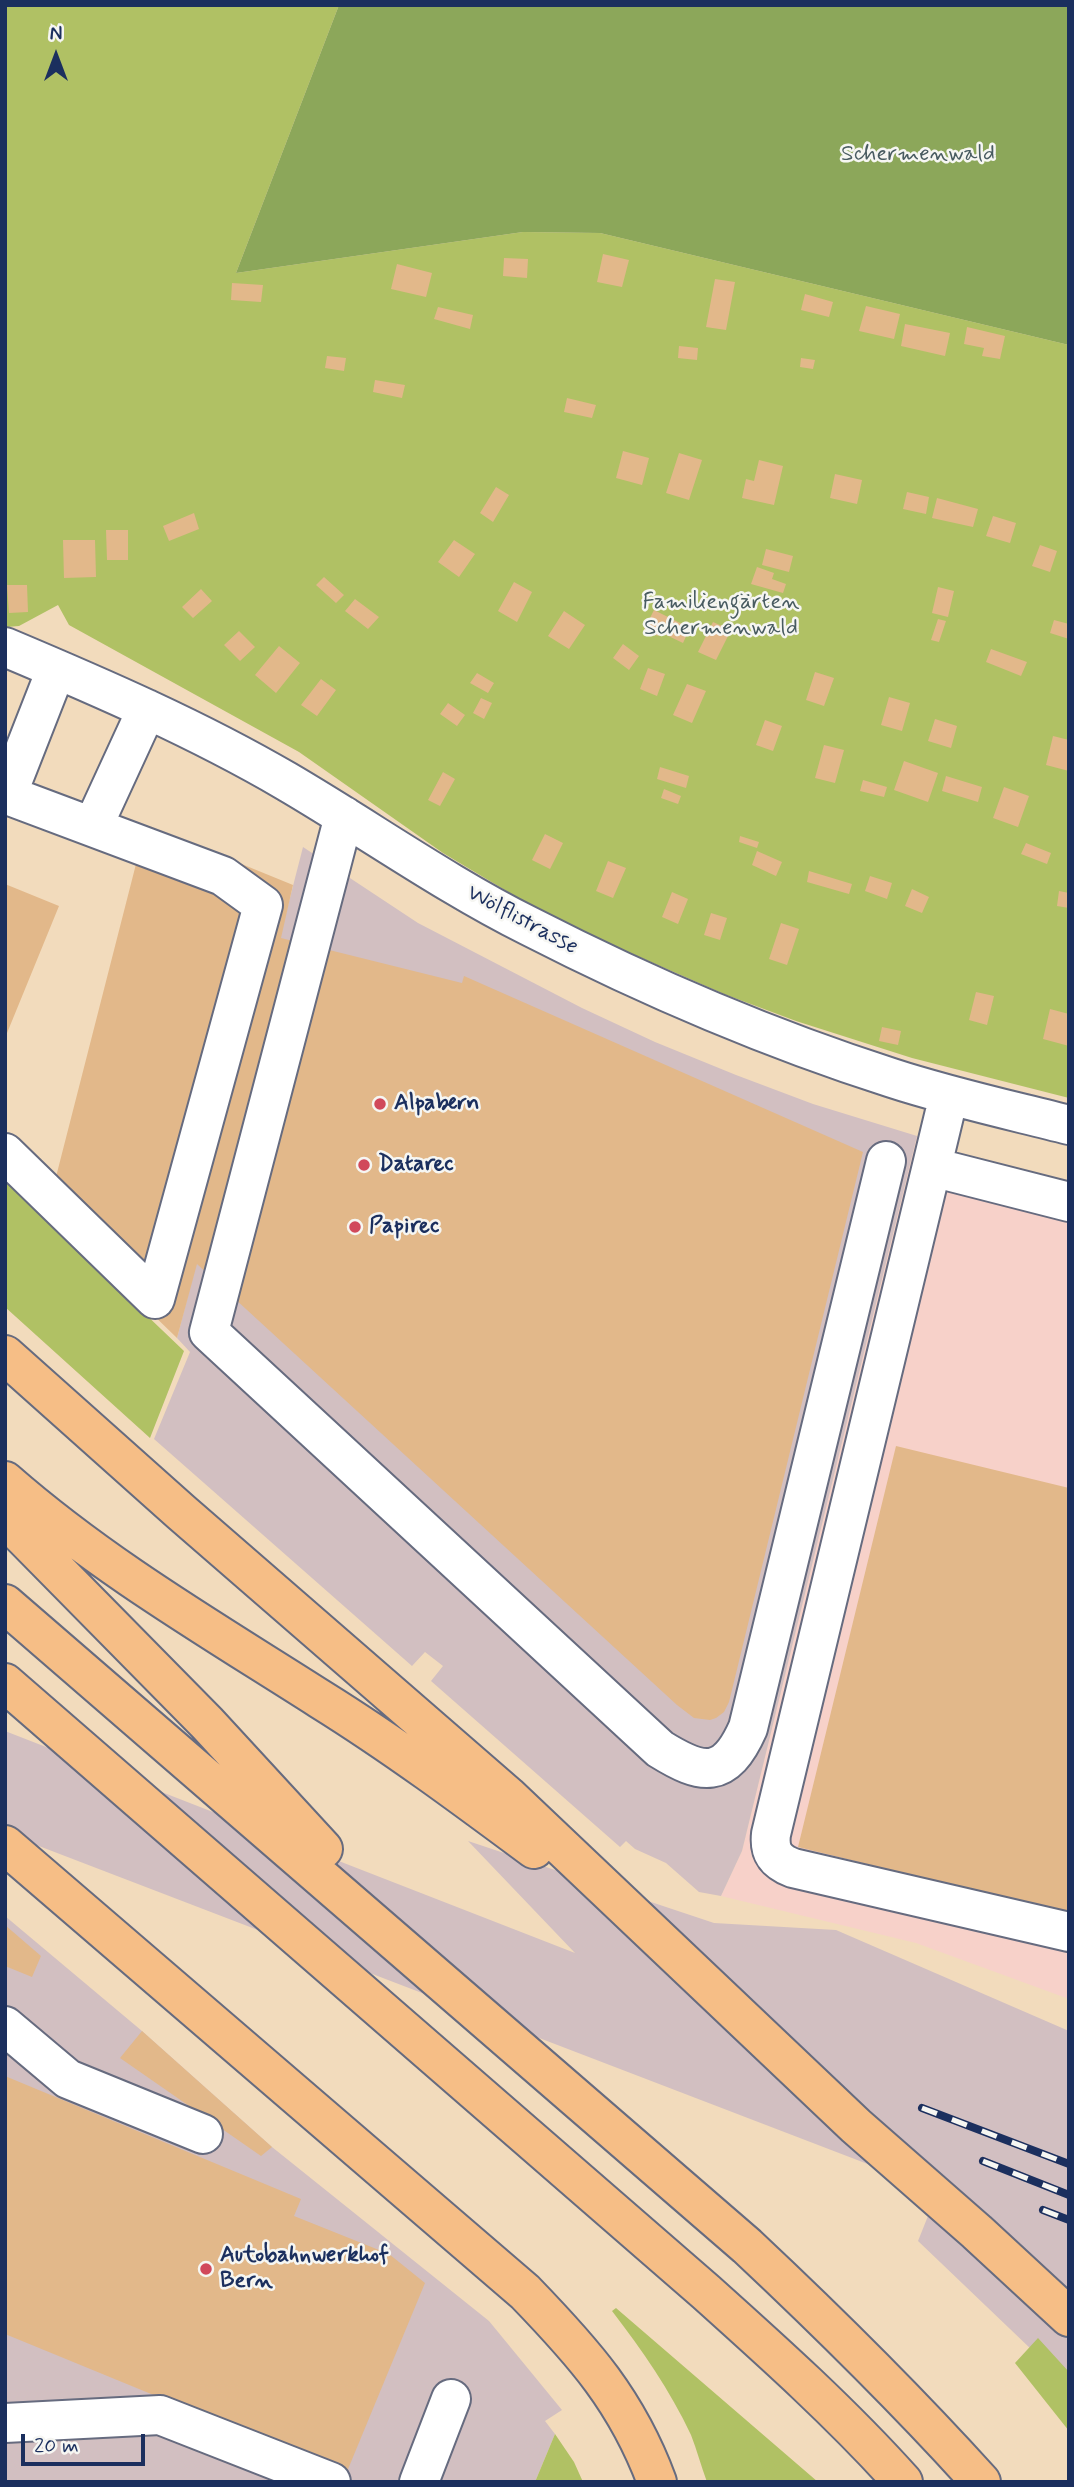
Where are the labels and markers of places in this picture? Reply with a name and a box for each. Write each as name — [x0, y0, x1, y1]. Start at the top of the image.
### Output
place label: Alpabern — [394, 1090, 479, 1118]
marker: Alpabern — [372, 1096, 388, 1112]
place label: Datarec — [378, 1151, 454, 1179]
marker: Datarec — [356, 1157, 372, 1173]
place label: Papirec — [369, 1213, 439, 1241]
marker: Papirec — [347, 1219, 363, 1235]
place label: Autobahnwerkhof Bern — [220, 2242, 389, 2296]
marker: Autobahnwerkhof Bern — [198, 2261, 214, 2277]

